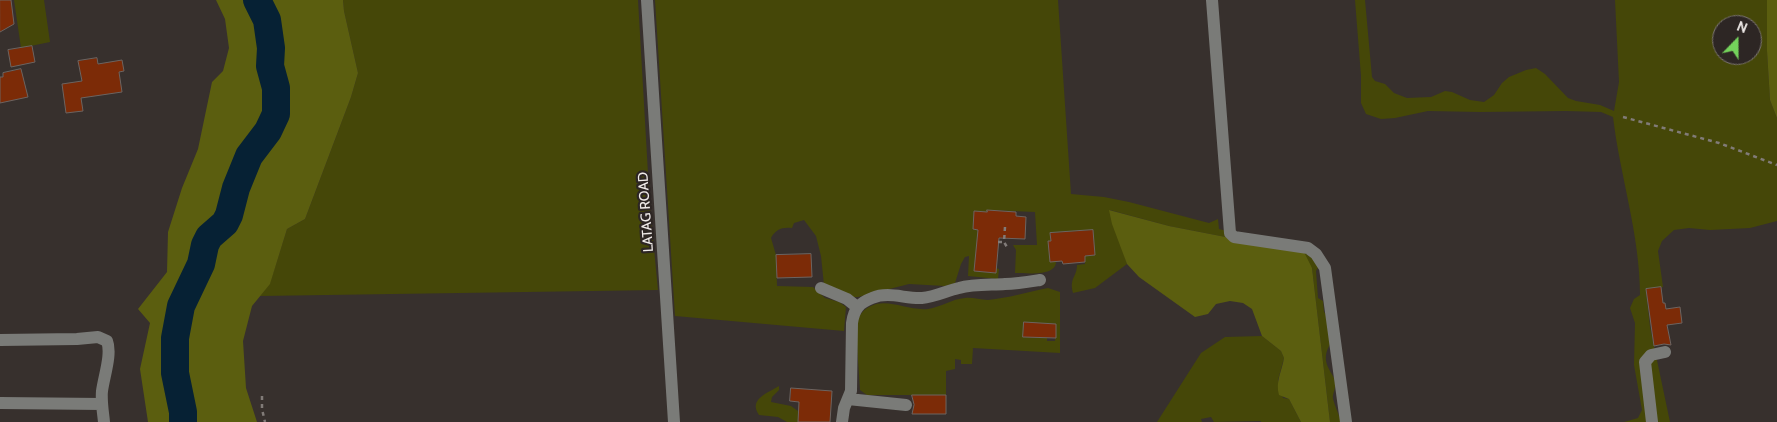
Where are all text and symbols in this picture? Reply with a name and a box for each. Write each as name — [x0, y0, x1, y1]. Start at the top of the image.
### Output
north arrow — [1712, 15, 1762, 65]
text: N — [1734, 17, 1750, 37]
street label: LATAG ROAD — [635, 171, 657, 253]

